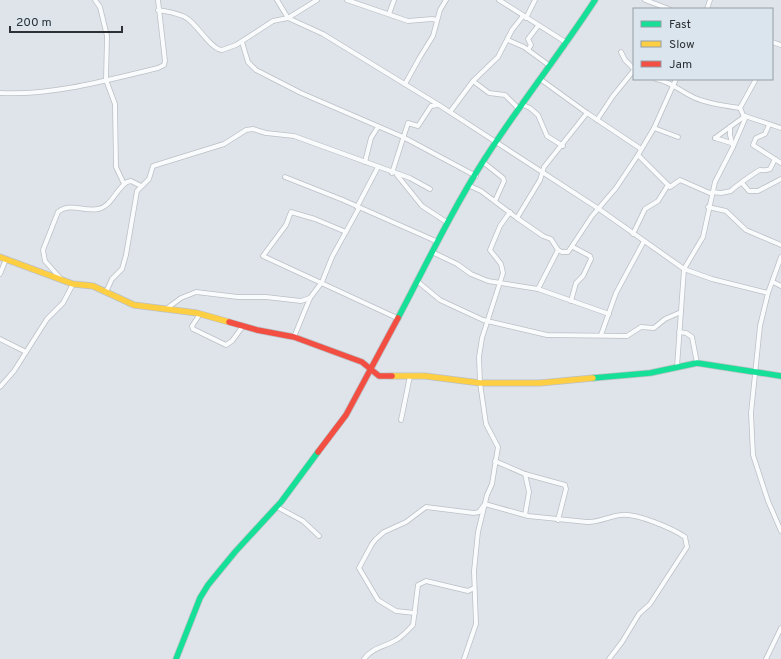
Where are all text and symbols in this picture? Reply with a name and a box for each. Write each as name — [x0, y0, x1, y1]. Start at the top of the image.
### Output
scale bar — [10, 8, 122, 34]
legend — [633, 8, 773, 80]
text: 200 m — [16, 15, 52, 31]
text: Fast — [669, 17, 691, 33]
text: Slow — [669, 37, 695, 53]
text: Jam — [669, 57, 692, 73]

